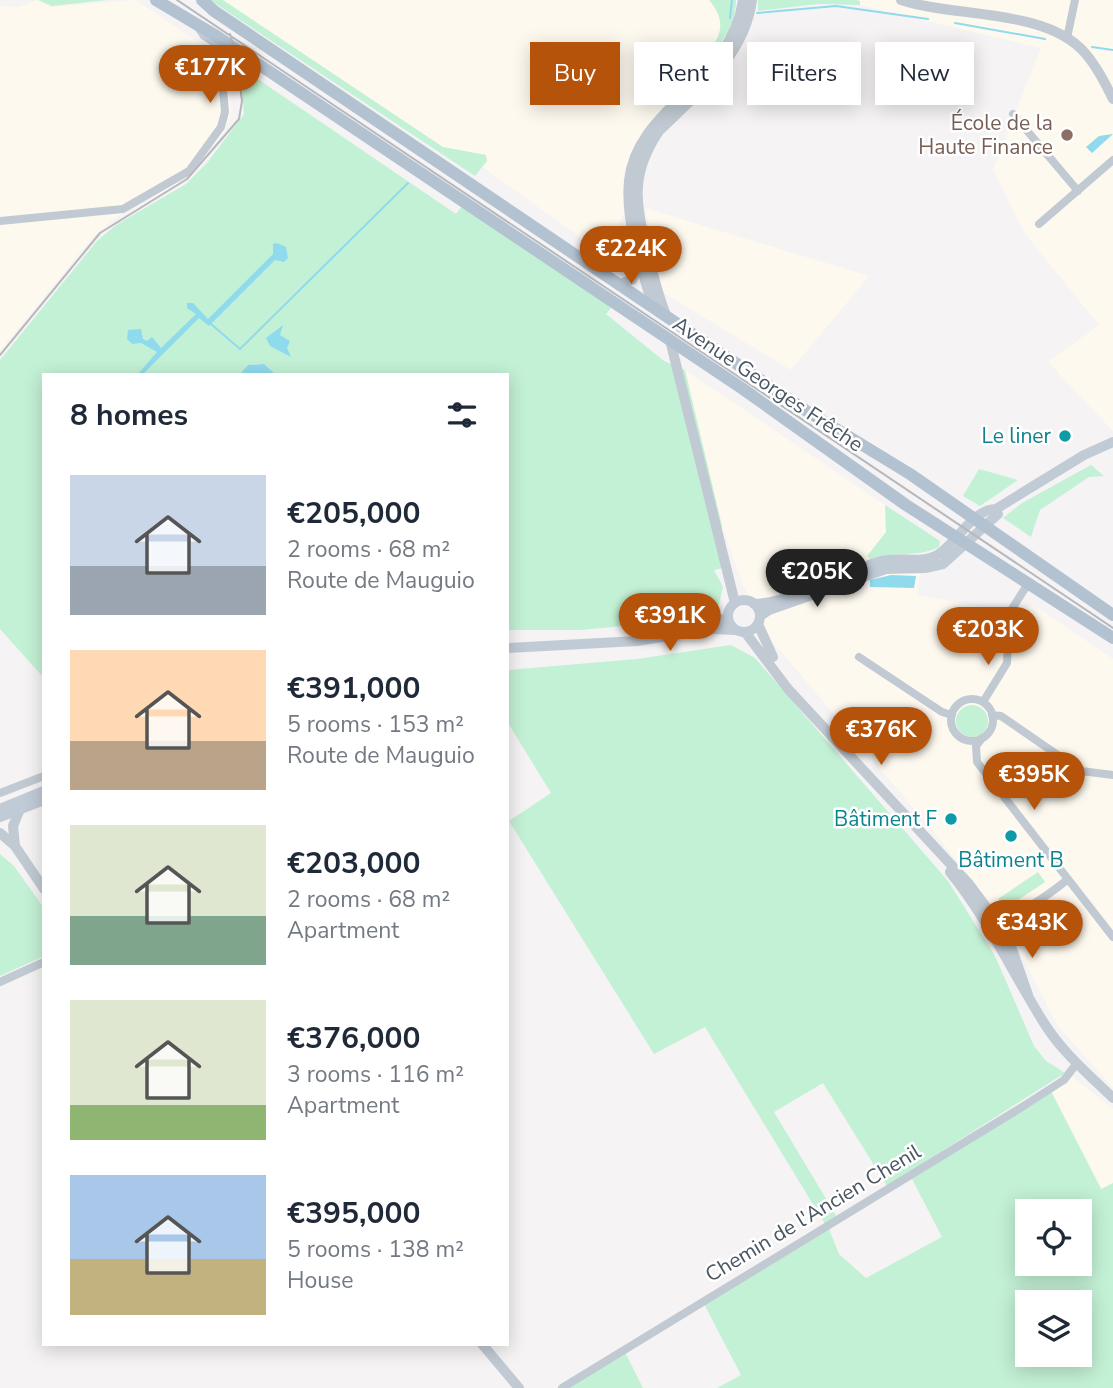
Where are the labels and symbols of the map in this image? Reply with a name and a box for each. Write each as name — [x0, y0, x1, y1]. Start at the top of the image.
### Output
pin: €177K — [161, 46, 259, 105]
place label: École de la Haute Finance — [918, 109, 1053, 161]
marker: École de la Haute Finance — [1059, 127, 1075, 143]
pin: €224K — [582, 226, 680, 286]
street label: Avenue Georges Frêche — [667, 310, 869, 458]
place label: Le liner — [981, 422, 1051, 450]
marker: Le liner — [1057, 428, 1073, 444]
pin: €205K — [768, 550, 866, 609]
pin: €391K — [621, 594, 719, 653]
pin: €203K — [939, 608, 1037, 667]
pin: €376K — [832, 708, 930, 767]
pin: €395K — [985, 752, 1083, 812]
place label: Bâtiment F — [834, 805, 937, 833]
marker: Bâtiment F — [943, 811, 959, 827]
marker: Bâtiment B — [1003, 828, 1019, 844]
place label: Bâtiment B — [958, 846, 1064, 874]
pin: €343K — [983, 900, 1081, 960]
street label: Chemin de l'Ancien Chenil — [700, 1137, 927, 1289]

